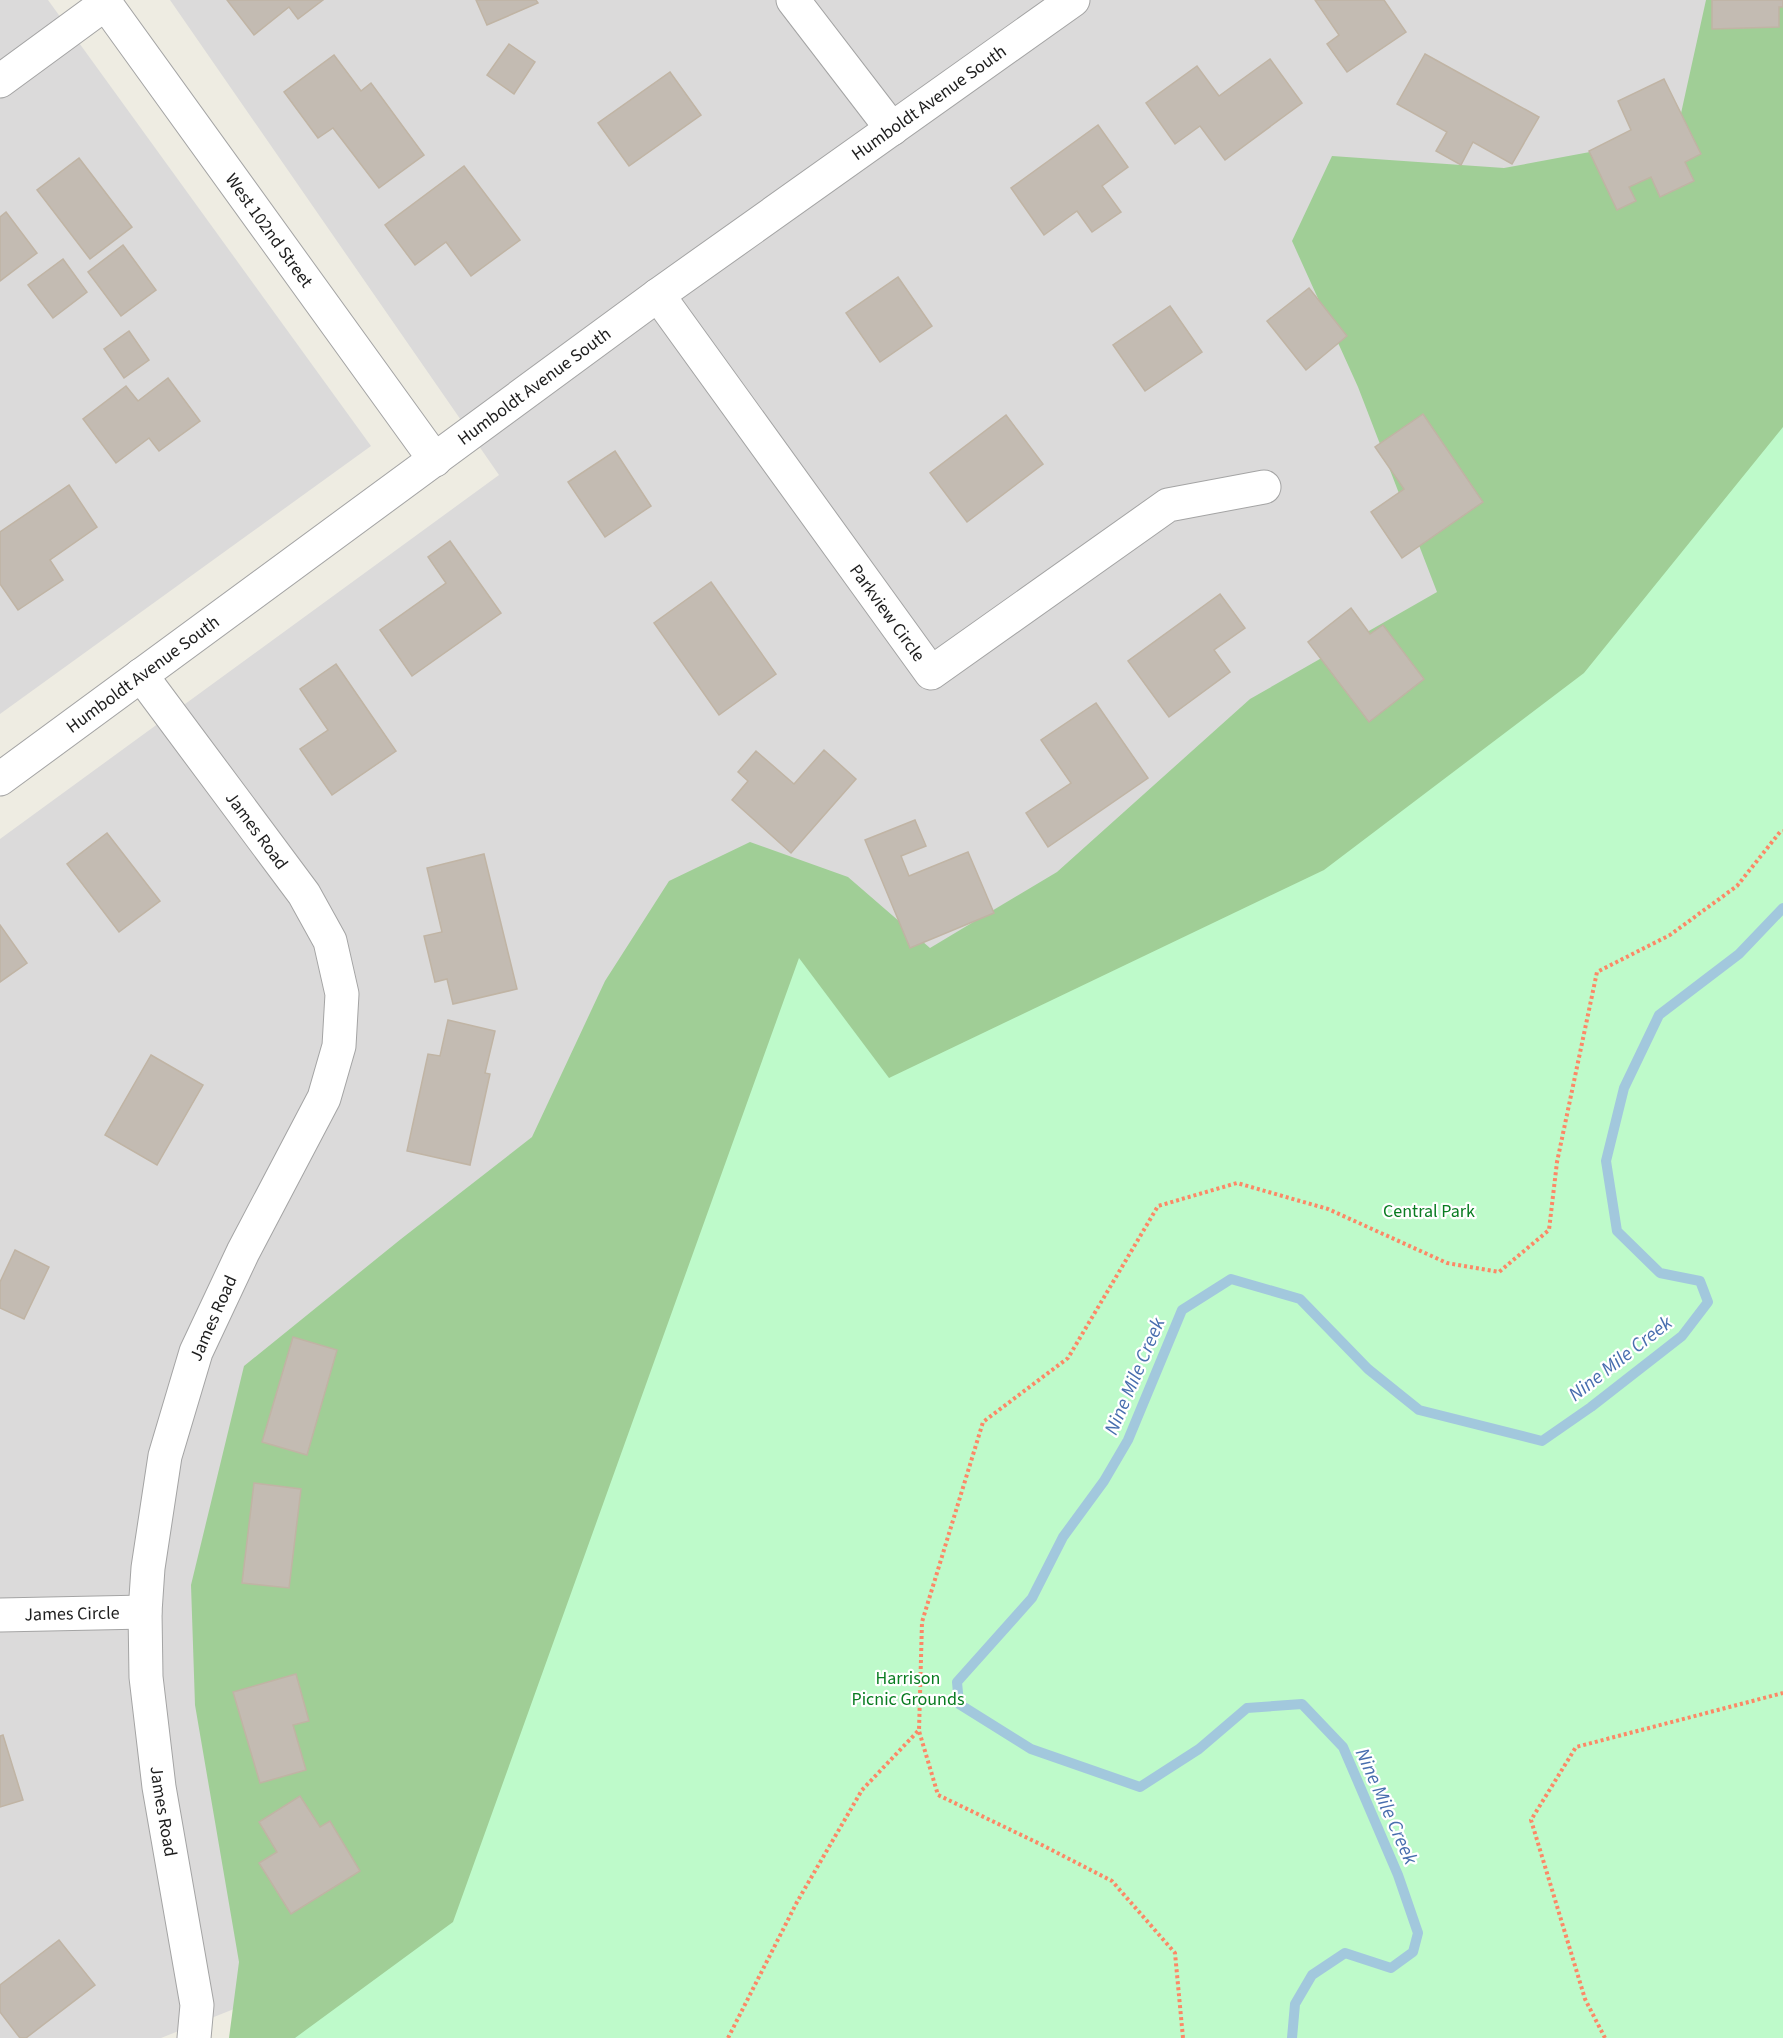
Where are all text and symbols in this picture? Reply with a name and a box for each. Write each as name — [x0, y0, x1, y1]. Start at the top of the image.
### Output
street label: Humboldt Avenue South — [846, 39, 1012, 167]
street label: West 102nd Street — [219, 168, 319, 293]
street label: Humboldt Avenue South — [453, 322, 616, 451]
street label: Parkview Circle — [843, 559, 931, 667]
street label: Humboldt Avenue South — [61, 610, 225, 739]
street label: James Road — [219, 787, 294, 875]
park label: Central Park — [1383, 1199, 1475, 1224]
street label: James Road — [183, 1271, 243, 1365]
water label: Nine Mile Creek — [1563, 1309, 1679, 1408]
water label: Nine Mile Creek — [1098, 1313, 1172, 1439]
street label: James Circle — [24, 1601, 120, 1627]
park label: Harrison Picnic Grounds — [851, 1666, 965, 1712]
water label: Nine Mile Creek — [1348, 1744, 1424, 1870]
street label: James Road — [144, 1765, 183, 1858]

